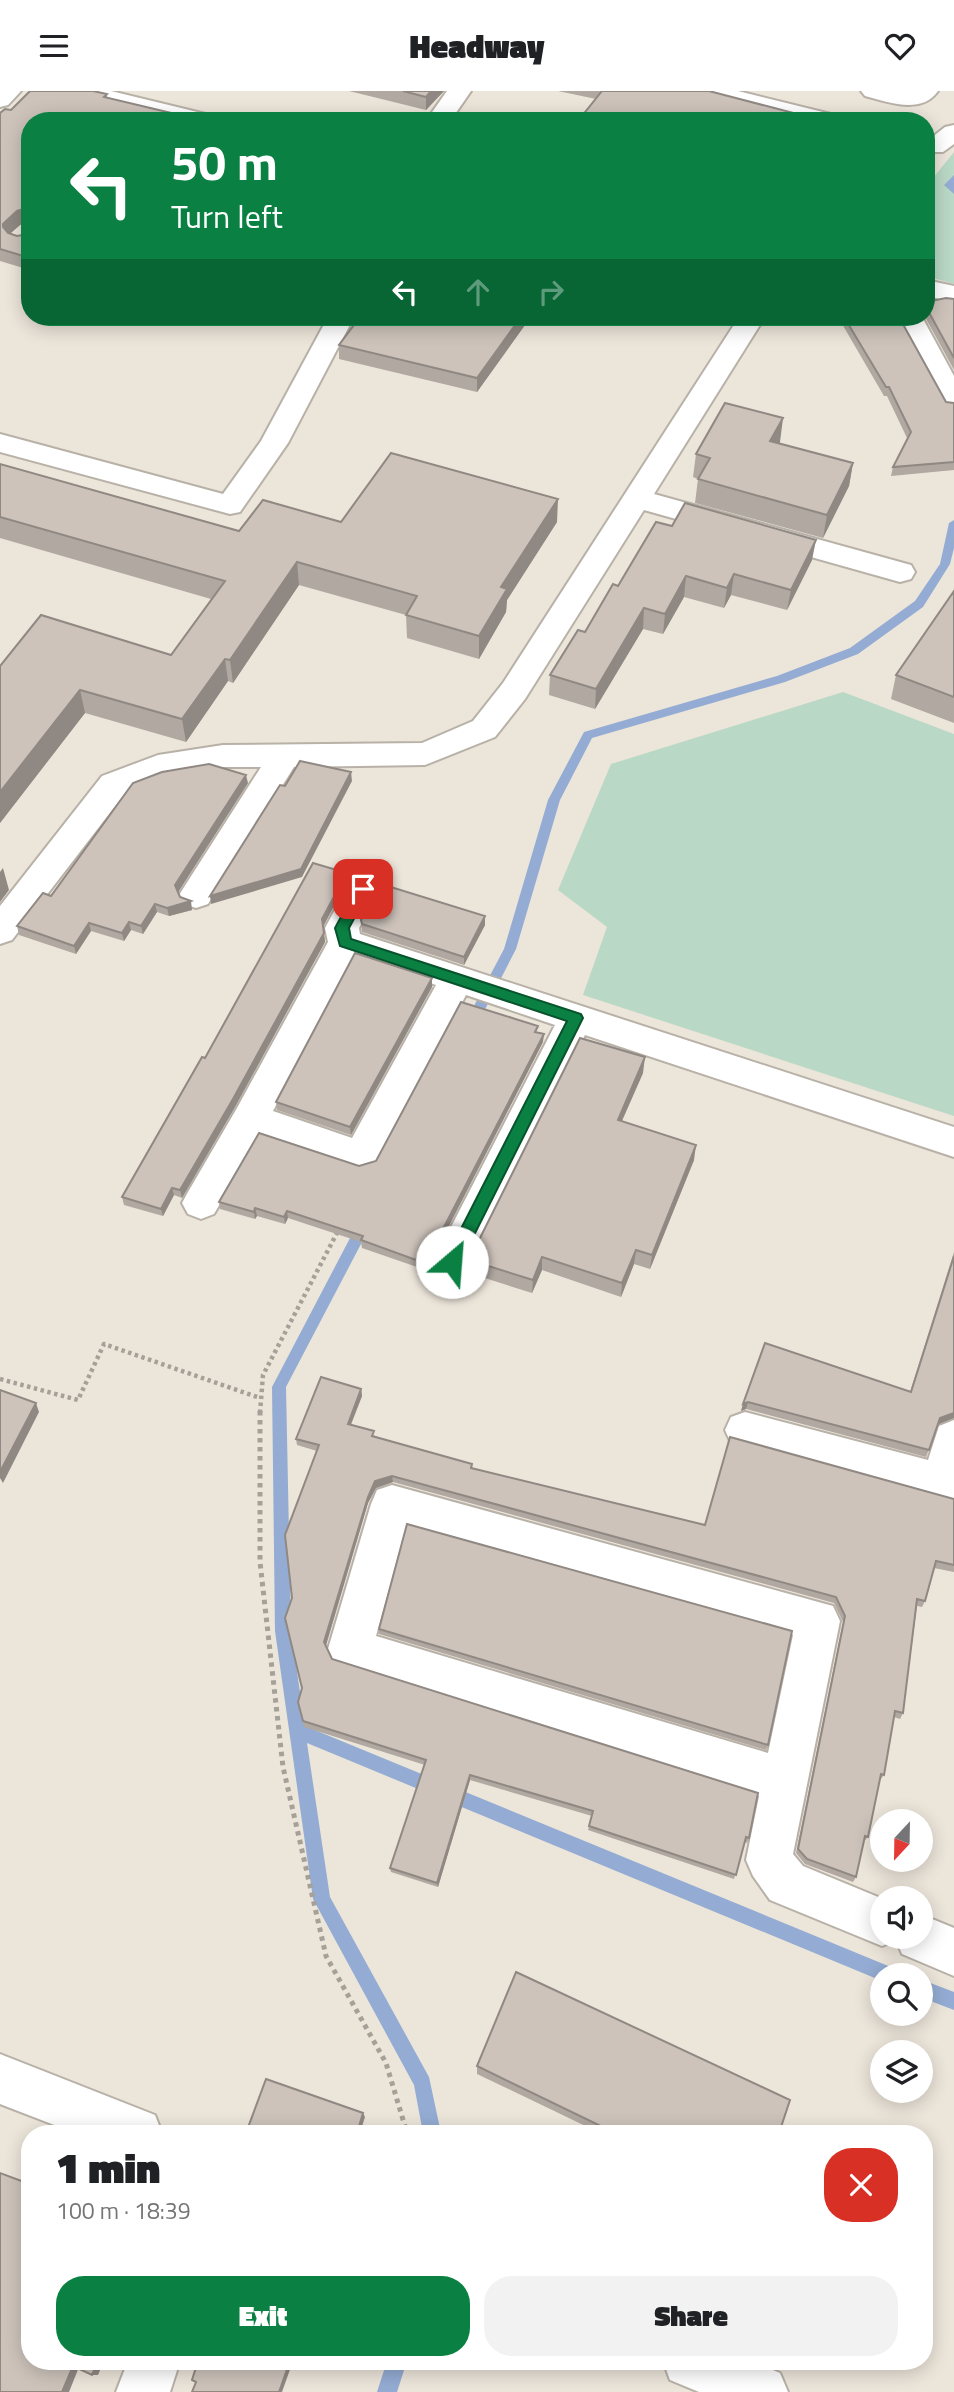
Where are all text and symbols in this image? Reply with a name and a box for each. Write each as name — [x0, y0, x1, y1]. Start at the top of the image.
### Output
text: Headway — [410, 22, 544, 70]
icon: menu — [35, 27, 73, 65]
icon: heart — [881, 27, 919, 65]
text: 50 m — [171, 124, 278, 199]
icon: left — [56, 140, 147, 231]
text: Turn left — [171, 192, 283, 240]
icon: left — [386, 273, 424, 311]
icon: ahead — [459, 273, 497, 311]
icon: right — [532, 273, 570, 311]
pin — [333, 859, 393, 919]
icon: arrive — [344, 870, 382, 908]
position arrow — [415, 1225, 489, 1299]
north arrow — [870, 1809, 933, 1873]
map controls — [870, 1809, 933, 2103]
button: sound — [870, 1886, 933, 1949]
button: search — [870, 1963, 933, 2026]
button: layers — [870, 2040, 933, 2103]
text: 1 min — [56, 2135, 160, 2199]
button: close — [824, 2148, 898, 2222]
text: 100 m · 18:39 — [56, 2193, 191, 2228]
button: Exit — [56, 2276, 470, 2356]
button: Share — [484, 2276, 898, 2356]

